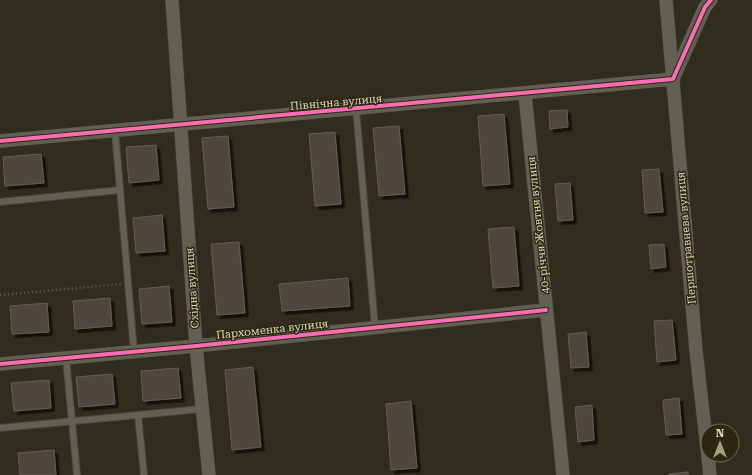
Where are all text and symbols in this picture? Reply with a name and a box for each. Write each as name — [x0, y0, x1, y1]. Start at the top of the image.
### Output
street label: Північна вулиця — [289, 92, 383, 113]
street label: 40-річчя Жовтня вулиця — [525, 156, 552, 294]
street label: Першотравнева вулиця — [674, 171, 699, 305]
street label: Східна вулиця — [183, 247, 202, 329]
street label: Пархоменка вулиця — [215, 317, 329, 342]
north arrow — [700, 423, 740, 463]
text: N — [716, 427, 725, 440]

